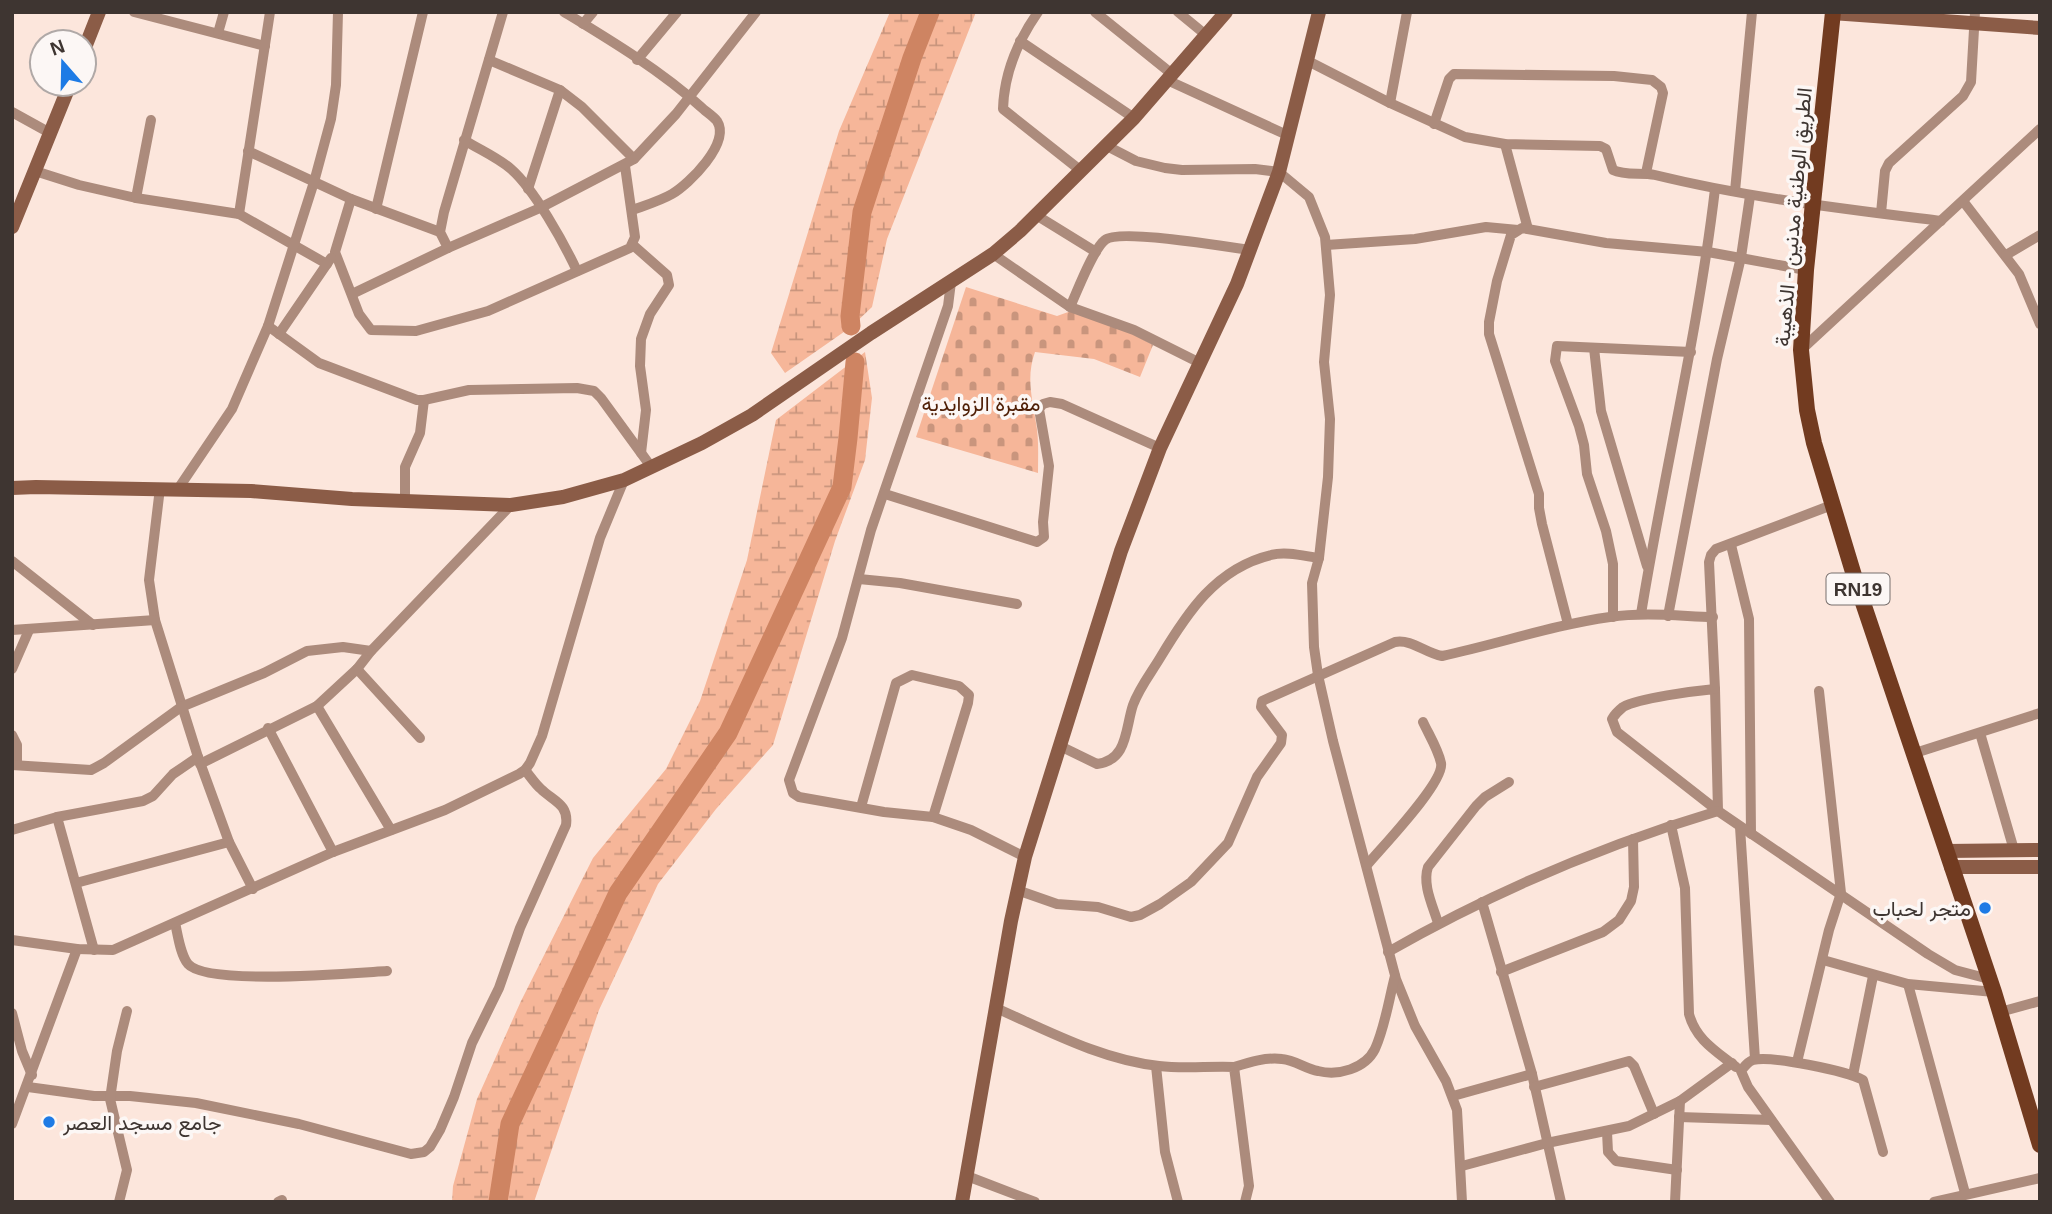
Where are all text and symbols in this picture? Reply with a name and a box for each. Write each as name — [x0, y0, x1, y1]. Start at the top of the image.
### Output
north arrow — [28, 28, 98, 98]
text: N — [47, 35, 67, 60]
street label: الطريق الوطنية مدنين - الذهيبة — [1770, 86, 1818, 348]
park label: مقبرة الزوايدية — [921, 392, 1041, 417]
road number: RN19 — [1826, 574, 1890, 604]
place label: متجر لحباب — [1873, 897, 1971, 922]
marker: متجر لحباب — [1977, 900, 1993, 916]
place label: جامع مسجد العصر — [62, 1111, 222, 1137]
marker: جامع مسجد العصر — [41, 1114, 57, 1130]

